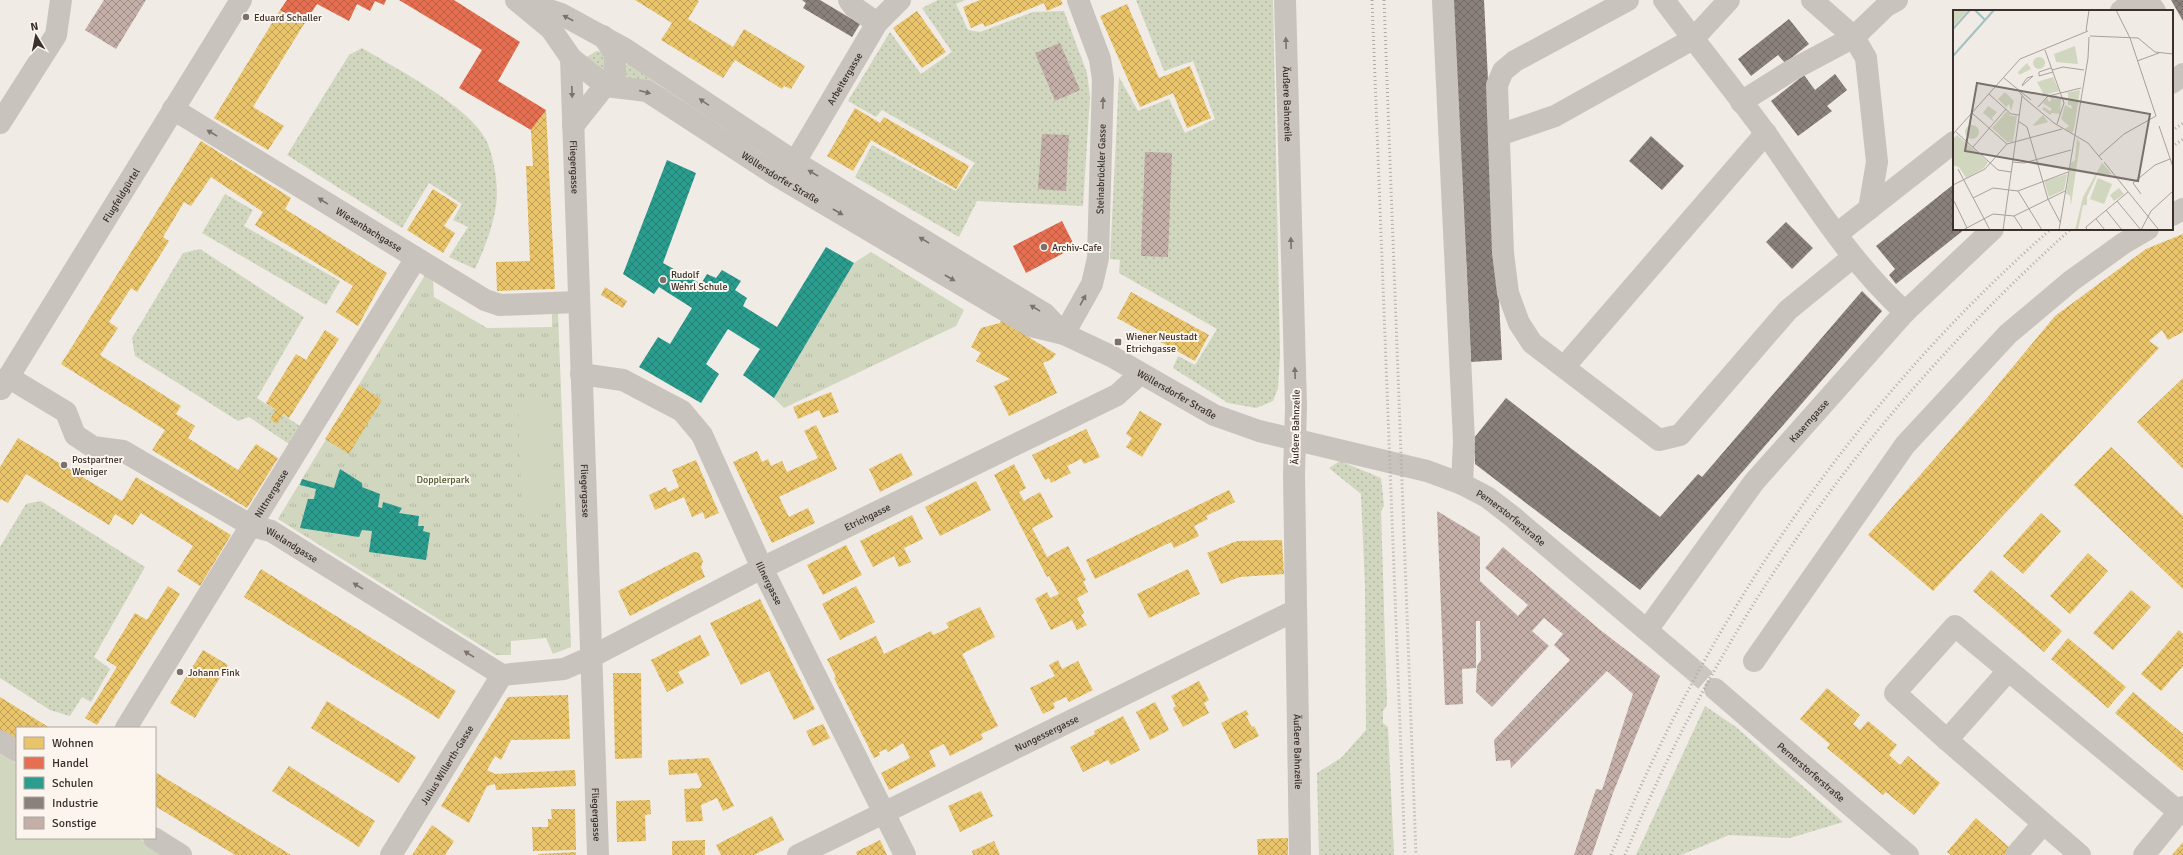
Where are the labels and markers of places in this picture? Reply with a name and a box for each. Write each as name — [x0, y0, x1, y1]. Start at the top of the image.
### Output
marker: Eduard Schaller — [241, 12, 251, 22]
place label: Eduard Schaller — [254, 12, 322, 24]
marker: Archiv-Cafe — [1039, 242, 1049, 252]
place label: Archiv-Cafe — [1052, 242, 1102, 254]
place label: Rudolf Wehrl Schule — [671, 269, 727, 293]
marker: Rudolf Wehrl Schule — [658, 275, 668, 285]
place label: Wiener Neustadt Etrichgasse — [1126, 331, 1198, 355]
marker: Wiener Neustadt Etrichgasse — [1113, 337, 1123, 347]
place label: Postpartner Weniger — [72, 454, 123, 478]
marker: Postpartner Weniger — [59, 460, 69, 470]
marker: Johann Fink — [175, 667, 185, 677]
place label: Johann Fink — [188, 667, 240, 679]

